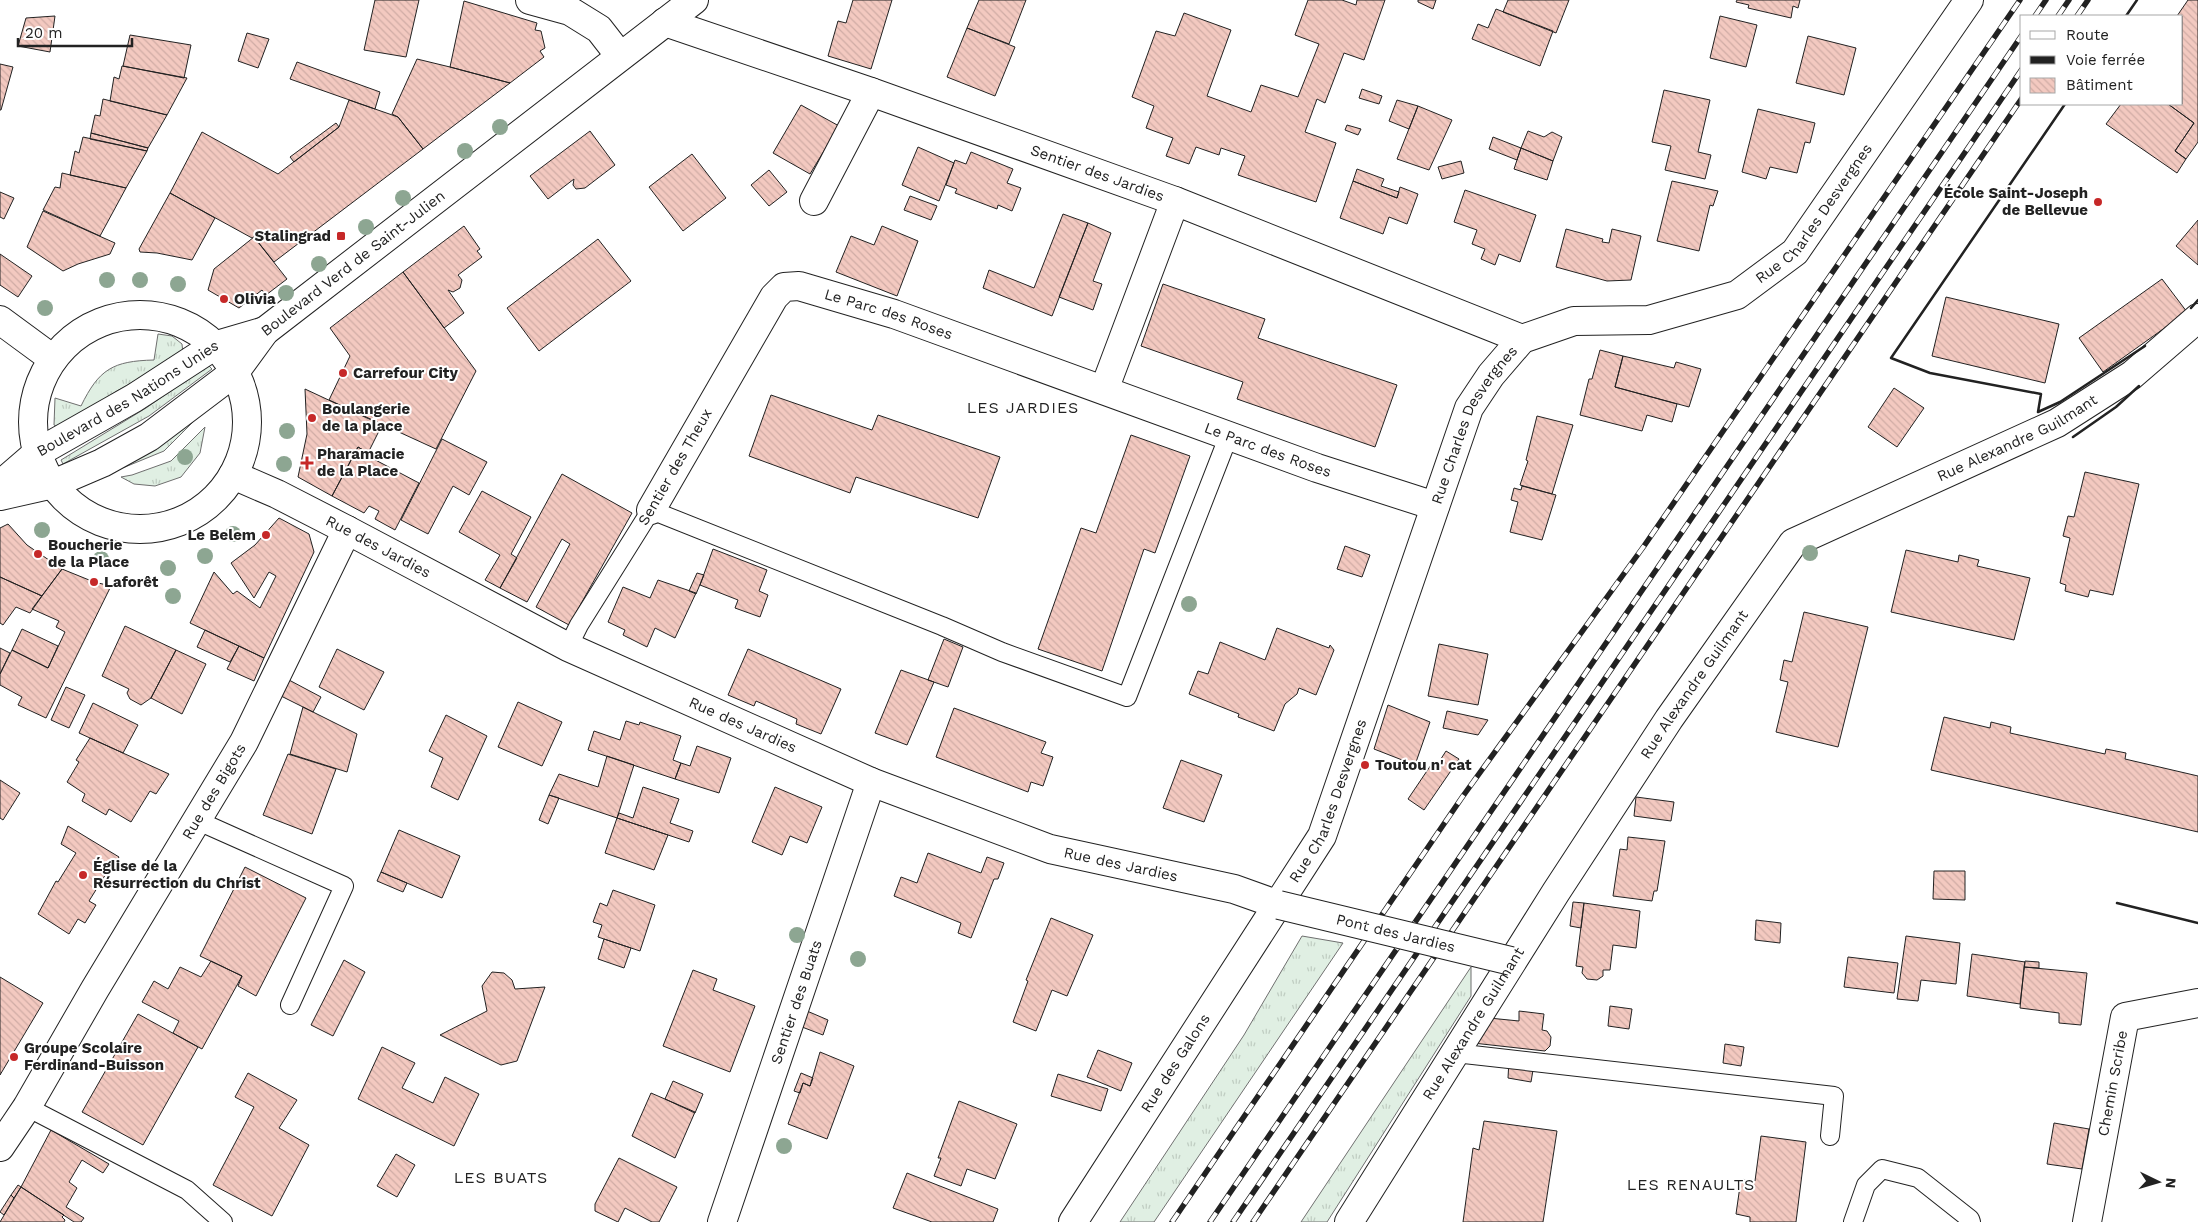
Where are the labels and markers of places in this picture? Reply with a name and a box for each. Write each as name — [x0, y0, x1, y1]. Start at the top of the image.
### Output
place label: École Saint-Joseph de Bellevue — [1944, 184, 2088, 219]
marker: École Saint-Joseph de Bellevue — [2092, 196, 2104, 208]
place label: Stalingrad — [255, 227, 331, 245]
marker: Stalingrad — [335, 230, 347, 242]
place label: Olivia — [234, 290, 276, 308]
marker: Olivia — [218, 293, 230, 305]
place label: Carrefour City — [353, 364, 458, 382]
marker: Carrefour City — [337, 367, 349, 379]
place label: Boulangerie de la place — [322, 400, 410, 435]
marker: Boulangerie de la place — [306, 412, 318, 424]
place label: Pharamacie de la Place — [317, 445, 405, 480]
marker: Pharamacie de la Place — [301, 457, 313, 469]
place label: Le Belem — [187, 526, 256, 544]
marker: Le Belem — [260, 529, 272, 541]
place label: Boucherie de la Place — [48, 536, 129, 571]
marker: Boucherie de la Place — [32, 548, 44, 560]
place label: Laforêt — [104, 573, 159, 591]
marker: Laforêt — [88, 576, 100, 588]
place label: Toutou n' cat — [1375, 756, 1472, 774]
marker: Toutou n' cat — [1359, 759, 1371, 771]
place label: Église de la Résurrection du Christ — [93, 857, 261, 892]
marker: Église de la Résurrection du Christ — [77, 869, 89, 881]
place label: Groupe Scolaire Ferdinand-Buisson — [24, 1039, 164, 1074]
marker: Groupe Scolaire Ferdinand-Buisson — [8, 1051, 20, 1063]

